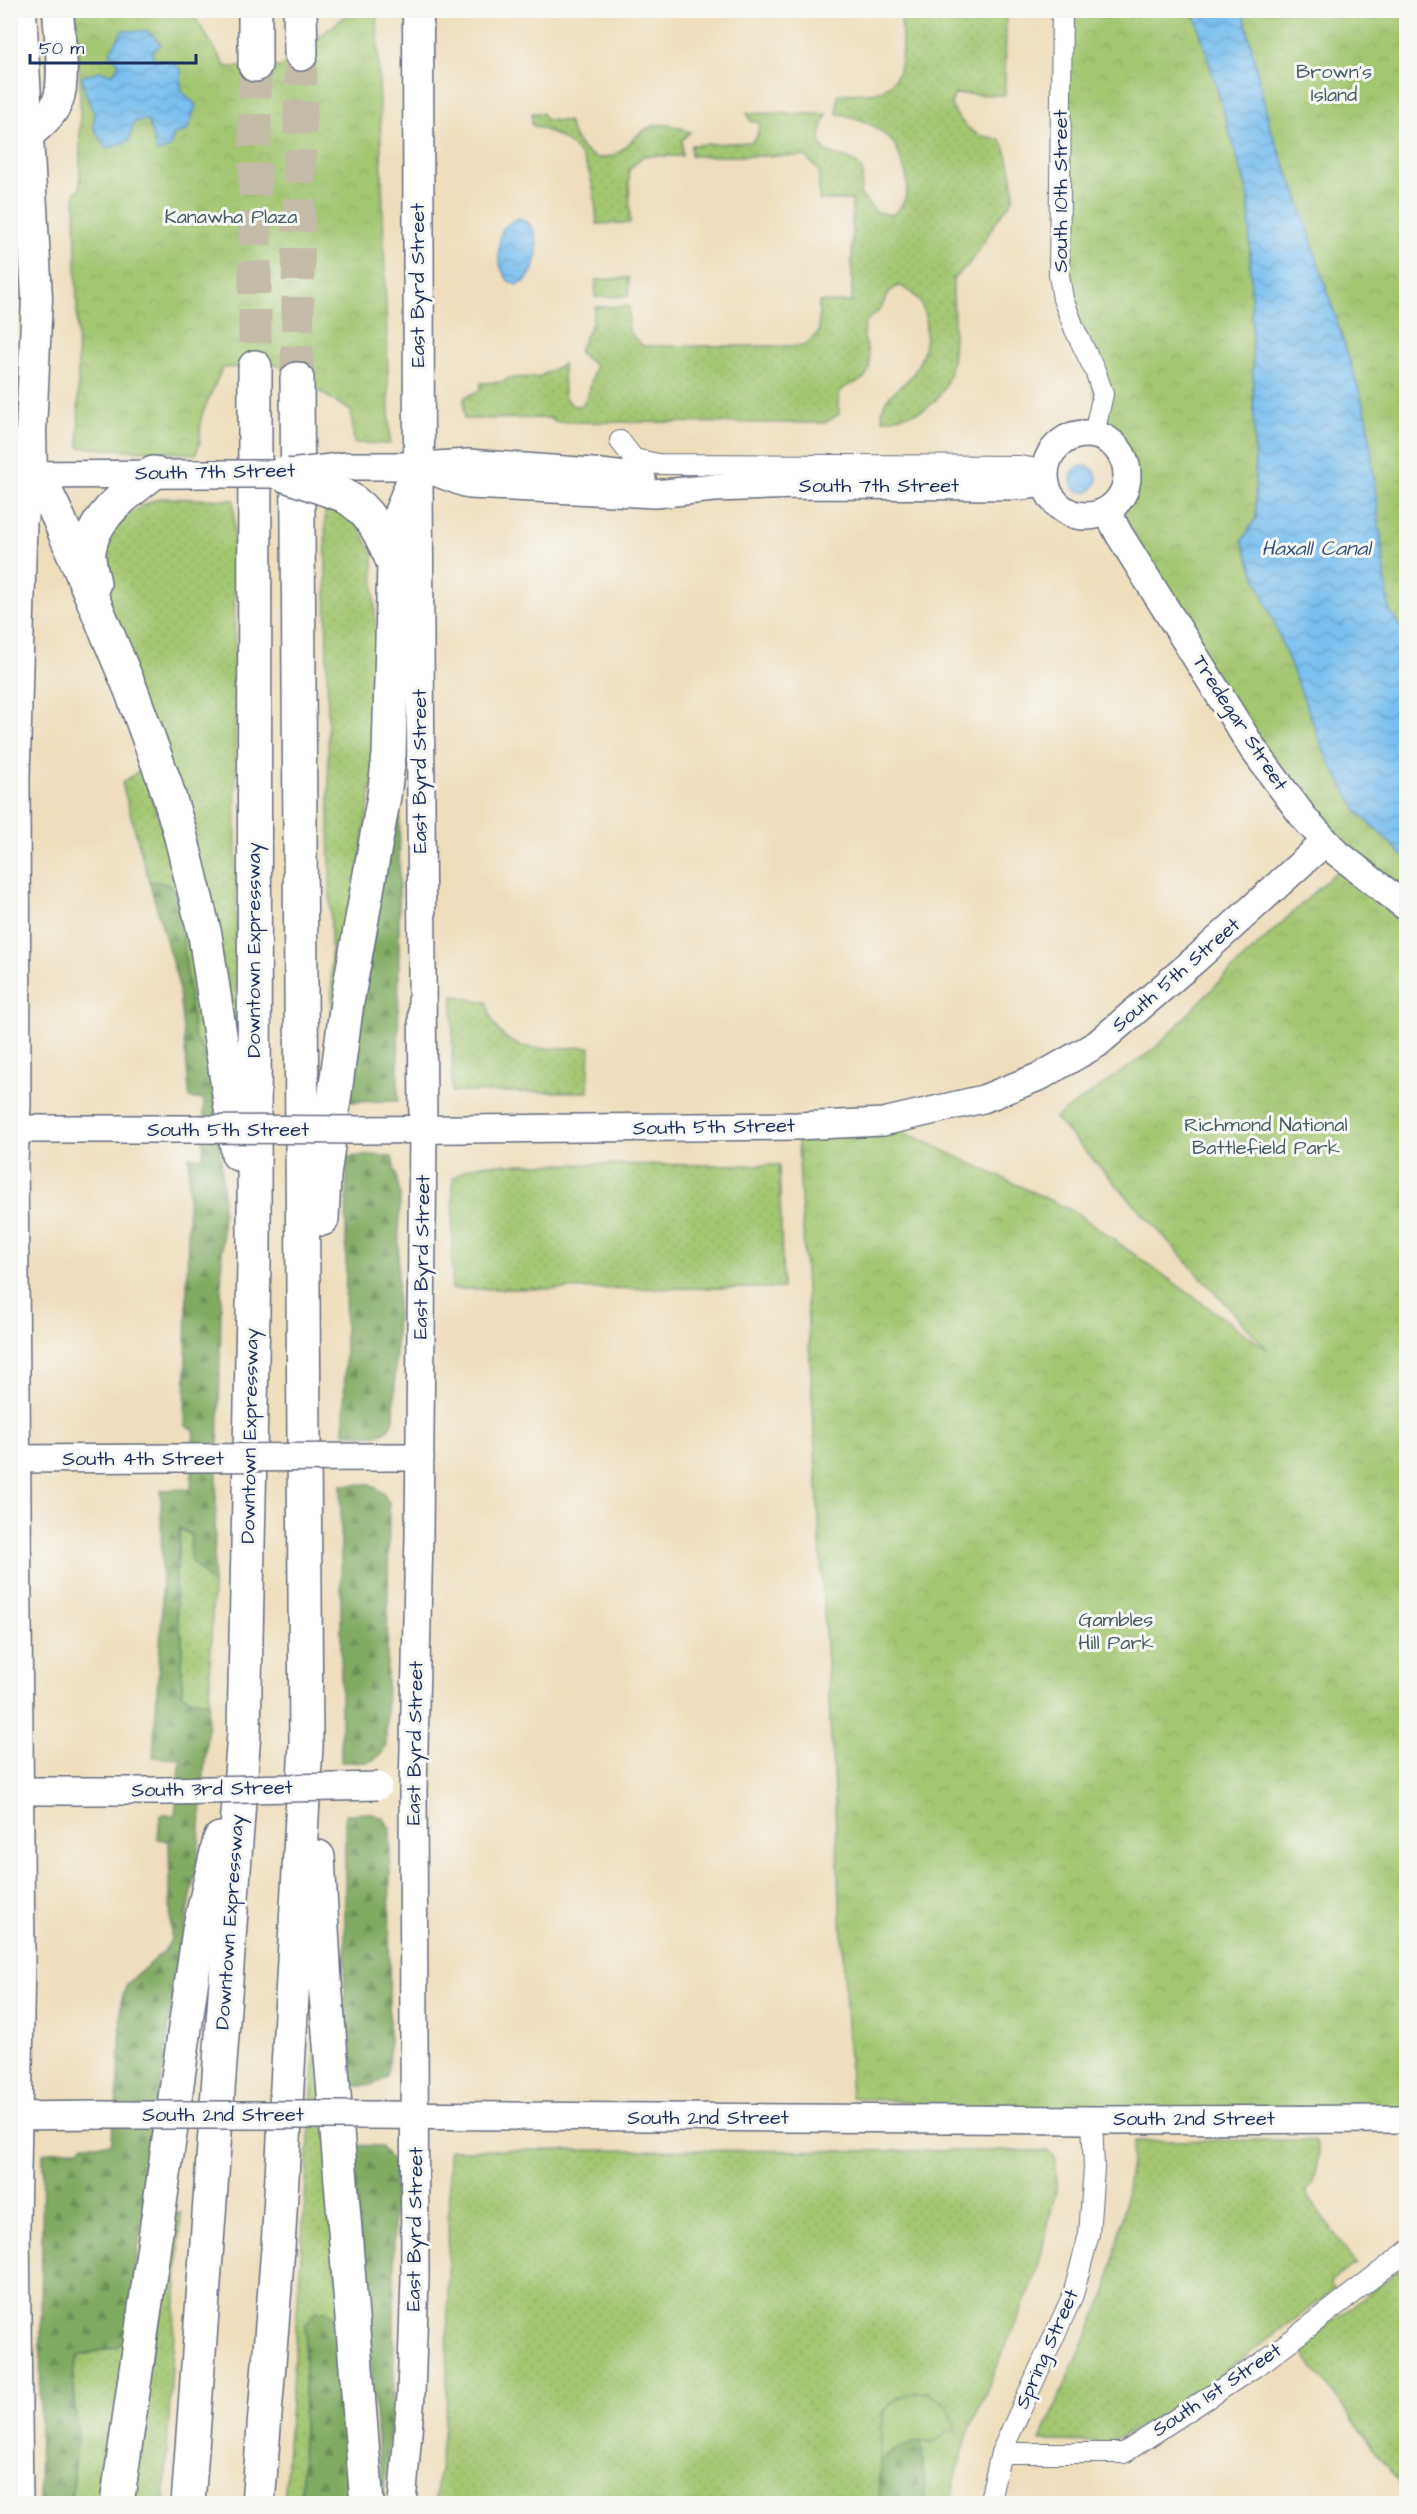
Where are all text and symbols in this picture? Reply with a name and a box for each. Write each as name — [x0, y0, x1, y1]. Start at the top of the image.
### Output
scale bar — [30, 27, 196, 65]
text: 50 m — [39, 36, 84, 61]
park label: Brown's Island — [1296, 58, 1372, 109]
street label: South 10th Street — [1047, 109, 1075, 273]
park label: Kanawha Plaza — [165, 203, 297, 231]
street label: East Byrd Street — [404, 203, 433, 367]
street label: South 7th Street — [135, 457, 295, 487]
street label: South 7th Street — [799, 472, 959, 500]
water label: Haxall Canal — [1261, 534, 1373, 563]
street label: Tredegar Street — [1185, 650, 1294, 797]
street label: East Byrd Street — [406, 689, 435, 853]
street label: Downtown Expressway — [240, 842, 269, 1058]
street label: South 5th Street — [1106, 911, 1246, 1039]
park label: Richmond National Battlefield Park — [1184, 1111, 1348, 1162]
street label: South 5th Street — [633, 1112, 795, 1142]
street label: South 5th Street — [147, 1116, 309, 1144]
street label: East Byrd Street — [407, 1175, 438, 1339]
street label: Downtown Expressway — [234, 1328, 267, 1544]
street label: South 4th Street — [62, 1445, 224, 1473]
park label: Gambles Hill Park — [1078, 1606, 1154, 1657]
street label: East Byrd Street — [400, 1661, 431, 1825]
street label: South 3rd Street — [131, 1774, 293, 1804]
street label: Downtown Expressway — [209, 1813, 252, 2031]
street label: South 2nd Street — [142, 2101, 304, 2129]
street label: South 2nd Street — [627, 2104, 789, 2132]
street label: South 2nd Street — [1113, 2105, 1275, 2133]
street label: East Byrd Street — [400, 2147, 431, 2311]
street label: Spring Street — [1008, 2285, 1087, 2414]
street label: South 1st Street — [1147, 2336, 1287, 2444]

